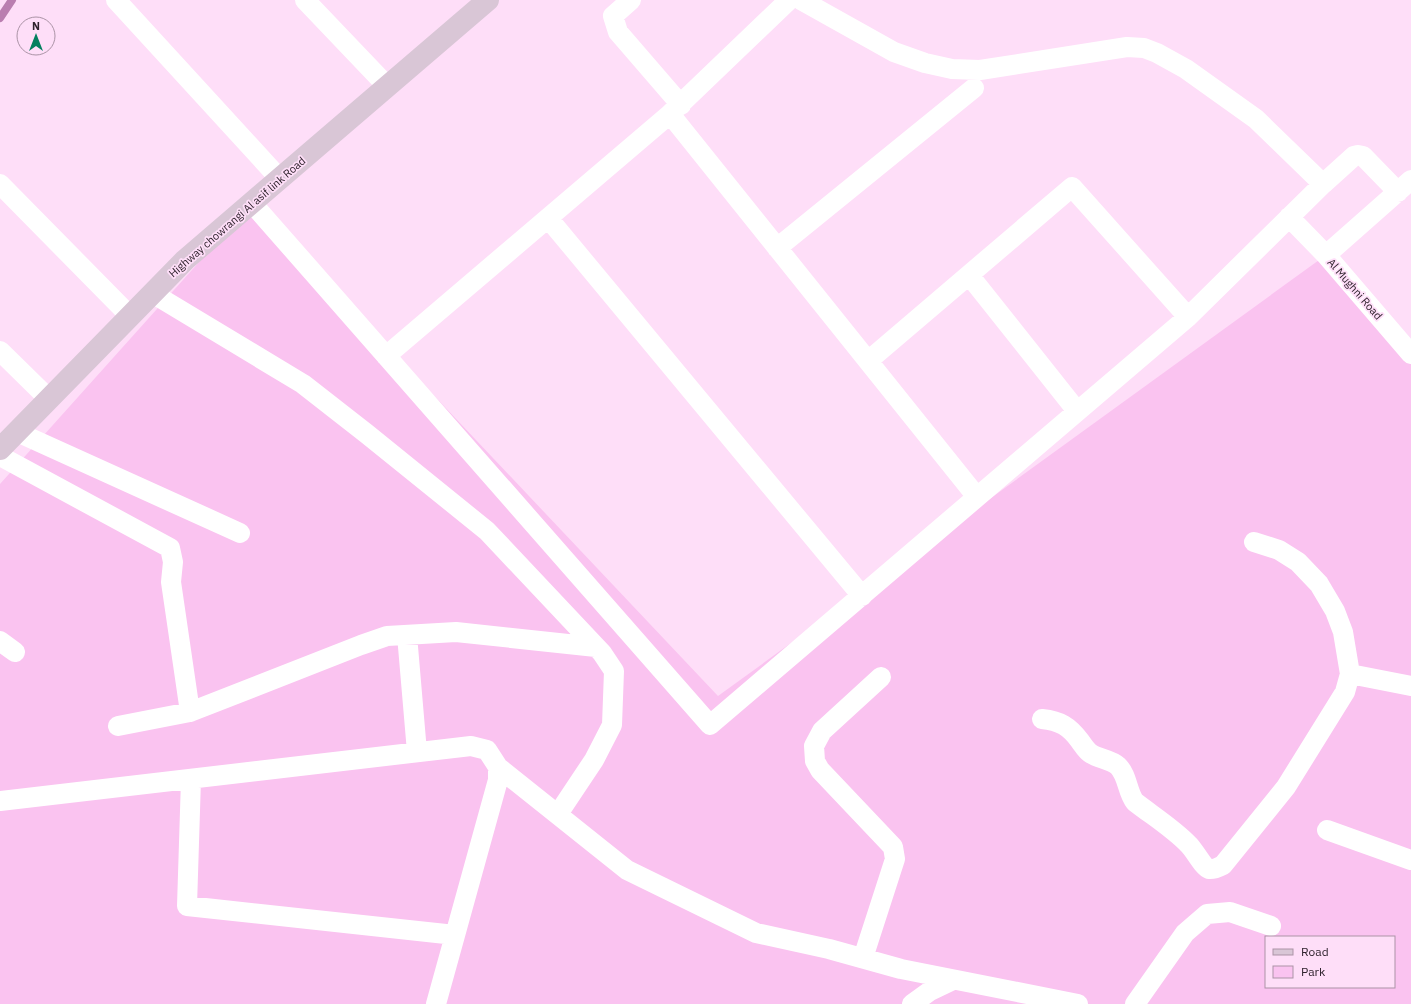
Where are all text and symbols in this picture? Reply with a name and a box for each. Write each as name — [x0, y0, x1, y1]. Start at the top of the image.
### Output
north arrow — [16, 16, 56, 56]
text: N — [32, 19, 40, 33]
street label: Highway chowrangi Al asif link Road — [166, 154, 308, 280]
street label: Al Mughni Road — [1325, 255, 1385, 323]
legend — [1265, 936, 1395, 988]
text: Road — [1301, 944, 1329, 959]
text: Park — [1301, 964, 1326, 979]

